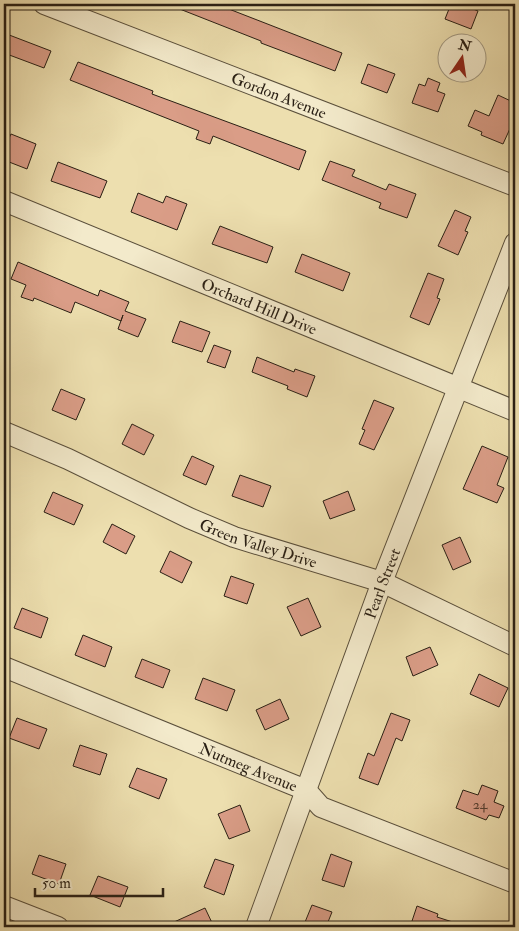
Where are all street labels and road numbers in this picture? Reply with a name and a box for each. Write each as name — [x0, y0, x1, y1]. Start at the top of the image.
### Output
street label: Gordon Avenue — [228, 68, 330, 123]
street label: Orchard Hill Drive — [198, 274, 320, 340]
street label: Green Valley Drive — [196, 515, 320, 573]
street label: Pearl Street — [360, 545, 405, 622]
street label: Nutmeg Avenue — [196, 739, 300, 797]

